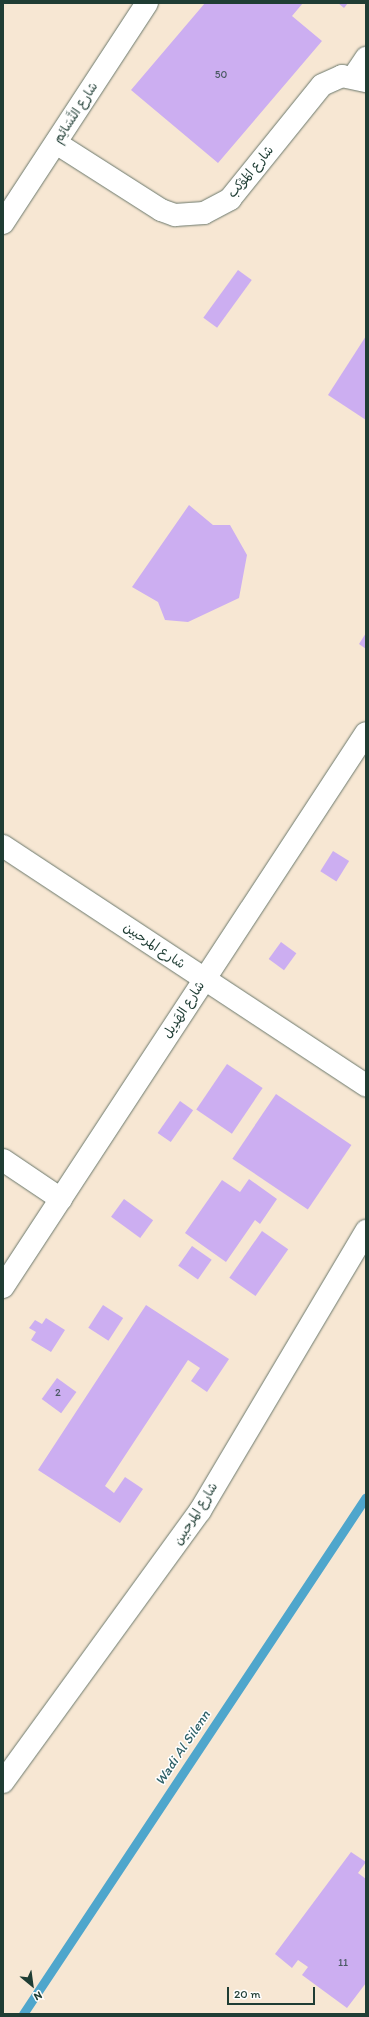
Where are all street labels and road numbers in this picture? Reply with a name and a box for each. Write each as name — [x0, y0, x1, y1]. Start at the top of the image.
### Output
street label: شارع النَّسَائِم — [50, 79, 102, 147]
street label: شارع المَوْكِب — [225, 143, 277, 201]
street label: شارع المرحبين — [120, 920, 188, 972]
street label: شارع الهَدِيل — [160, 979, 208, 1041]
street label: شارع المرحبين — [171, 1480, 221, 1548]

